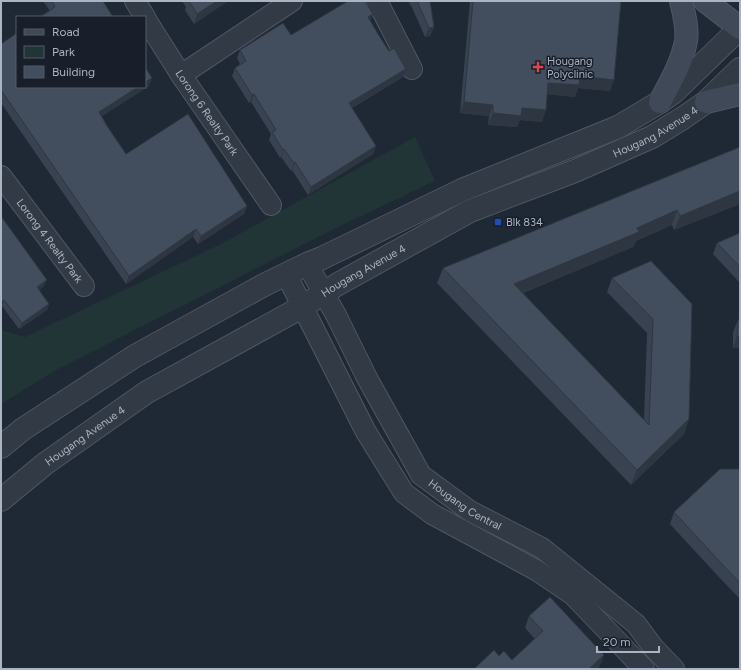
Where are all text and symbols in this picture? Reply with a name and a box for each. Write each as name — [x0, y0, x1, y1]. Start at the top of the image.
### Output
legend — [16, 16, 146, 88]
text: Road — [52, 25, 80, 39]
text: Park — [52, 45, 75, 59]
place label: Hougang Polyclinic — [547, 55, 593, 81]
marker: Hougang Polyclinic — [532, 61, 544, 73]
text: Building — [52, 65, 95, 79]
street label: Lorong 6 Realty Park — [173, 67, 241, 158]
street label: Hougang Avenue 4 — [611, 103, 700, 160]
street label: Lorong 4 Realty Park — [14, 196, 86, 286]
place label: Blk 834 — [506, 216, 543, 229]
marker: Blk 834 — [493, 217, 503, 227]
street label: Hougang Avenue 4 — [319, 241, 408, 300]
street label: Hougang Avenue 4 — [42, 403, 128, 468]
street label: Hougang Central — [426, 476, 504, 533]
scale bar — [597, 628, 659, 654]
text: 20 m — [603, 635, 631, 649]

